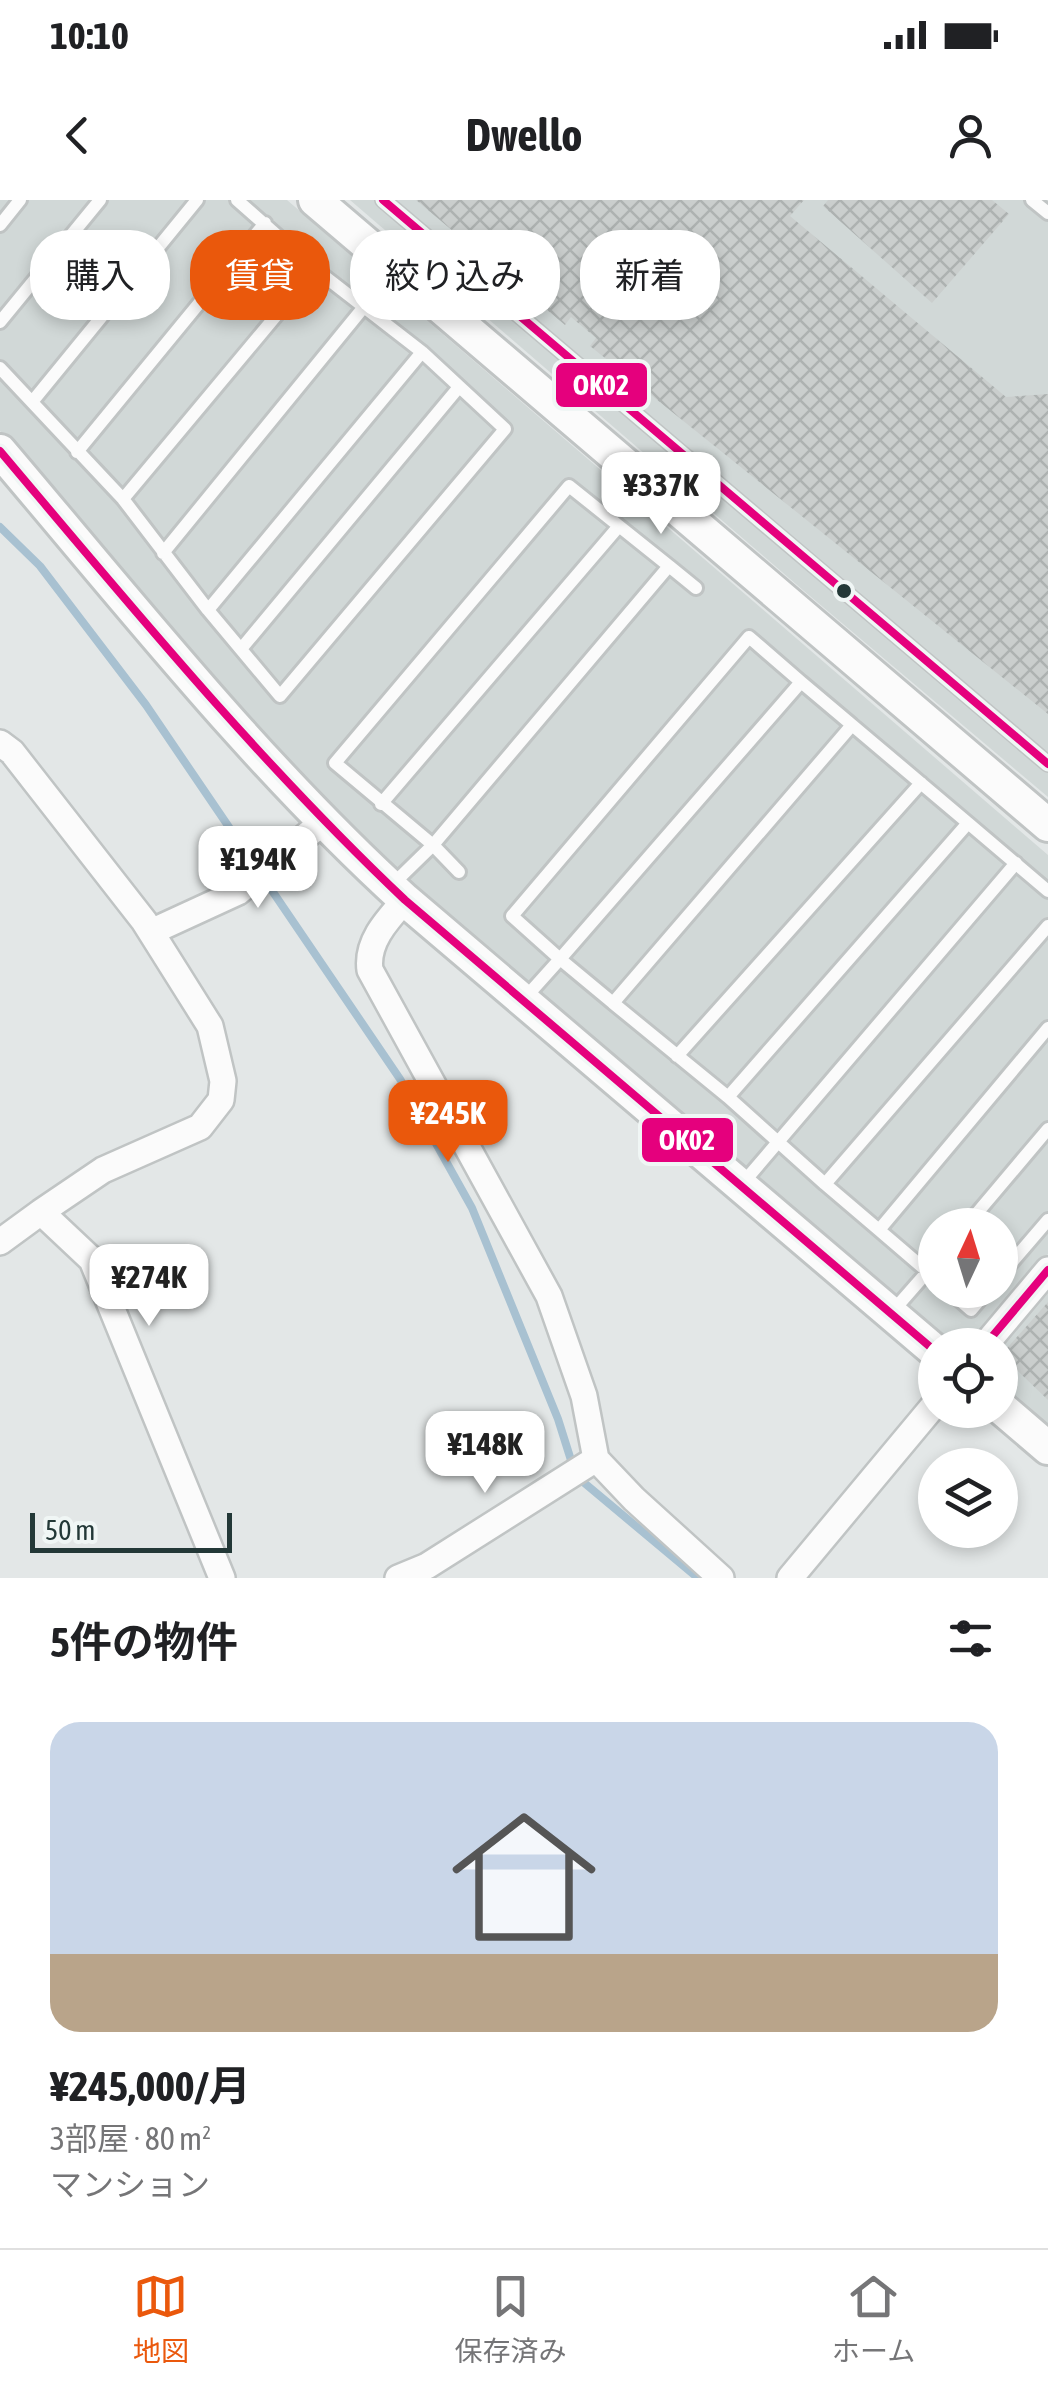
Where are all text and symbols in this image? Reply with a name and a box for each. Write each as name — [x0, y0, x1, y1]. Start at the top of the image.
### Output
text: 10:10 — [50, 14, 129, 57]
icon: back — [50, 108, 105, 163]
icon: person — [943, 108, 998, 163]
text: Dwello — [466, 109, 582, 161]
chip: 購入 — [30, 230, 170, 320]
chip: 賃貸 — [190, 230, 330, 320]
chip: 絞り込み — [350, 230, 560, 320]
chip: 新着 — [580, 230, 720, 320]
line badge: OK02 — [554, 361, 649, 409]
text: OK02 — [573, 369, 629, 401]
pin: ¥337K — [591, 452, 731, 537]
text: ¥337K — [623, 466, 699, 503]
unlabelled marker — [834, 581, 854, 601]
pin: ¥194K — [188, 826, 328, 911]
text: ¥194K — [220, 840, 296, 877]
pin: ¥245K — [378, 1080, 518, 1165]
text: ¥245K — [410, 1094, 486, 1131]
line badge: OK02 — [640, 1116, 735, 1164]
text: OK02 — [659, 1124, 715, 1156]
north arrow — [918, 1208, 1018, 1308]
map controls — [918, 1208, 1018, 1548]
pin: ¥274K — [79, 1244, 219, 1329]
text: ¥274K — [111, 1258, 187, 1295]
button: locate — [918, 1328, 1018, 1428]
pin: ¥148K — [415, 1411, 555, 1496]
text: ¥148K — [447, 1425, 523, 1462]
button: layers — [918, 1448, 1018, 1548]
scale bar — [30, 1508, 232, 1552]
text: 50 m — [45, 1514, 95, 1546]
icon: filters — [943, 1611, 998, 1666]
text: 5件の物件 — [50, 1618, 238, 1666]
icon: home — [434, 1787, 614, 1967]
text: ¥245,000/月 — [50, 2062, 251, 2110]
text: 3部屋 · 80 m² — [50, 2120, 211, 2157]
text: マンション — [50, 2166, 210, 2203]
tab: 地図 — [133, 2269, 189, 2369]
tab: 保存済み — [454, 2269, 566, 2369]
tab: ホーム — [832, 2269, 915, 2369]

